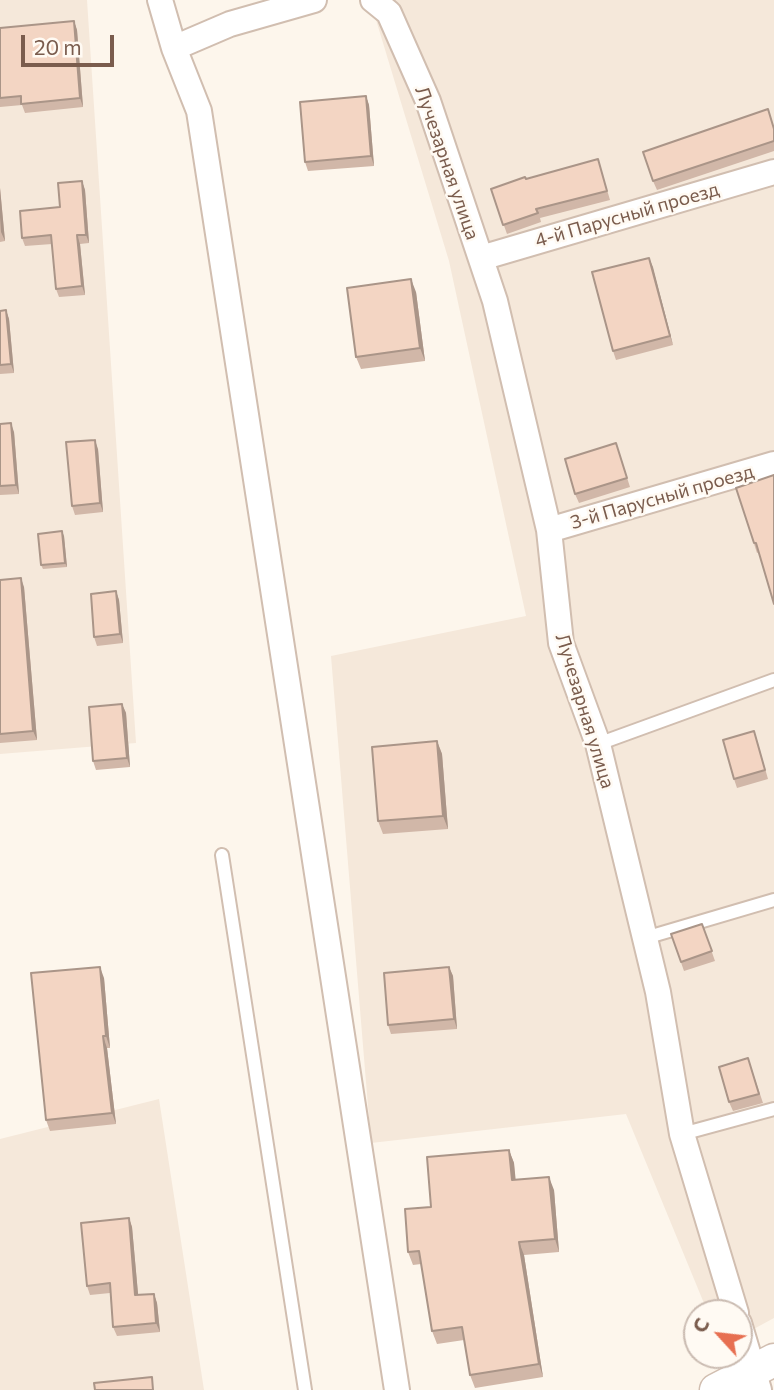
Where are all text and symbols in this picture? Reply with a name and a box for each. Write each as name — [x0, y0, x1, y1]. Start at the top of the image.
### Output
scale bar — [24, 21, 117, 65]
text: 20 m — [34, 34, 82, 59]
street label: Лучезарная улица — [410, 83, 484, 243]
street label: 4-й Парусный проезд — [532, 178, 722, 252]
street label: 3-й Парусный проезд — [568, 460, 756, 534]
street label: Лучезарная улица — [551, 631, 619, 791]
north arrow — [683, 1299, 753, 1369]
text: С — [687, 1314, 714, 1336]

